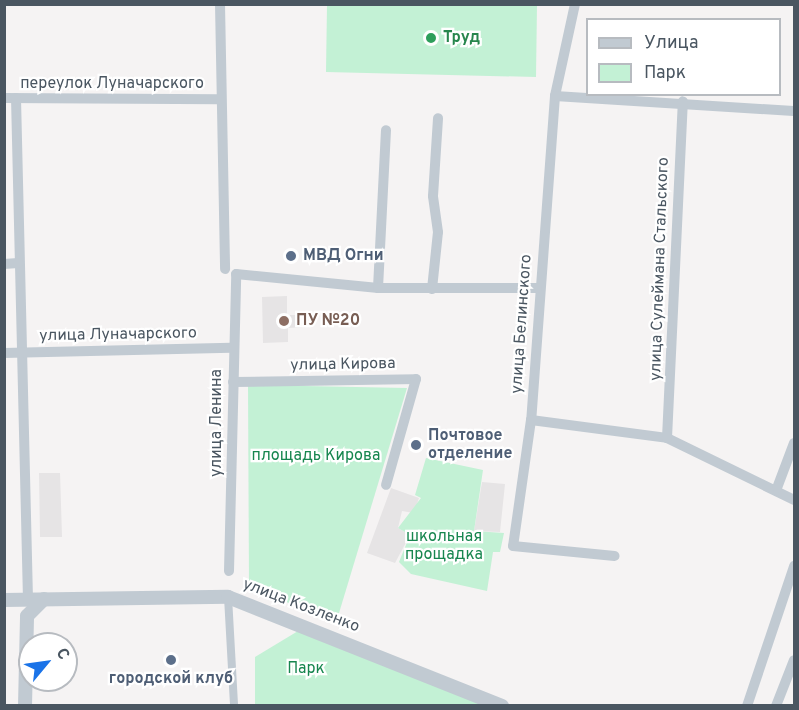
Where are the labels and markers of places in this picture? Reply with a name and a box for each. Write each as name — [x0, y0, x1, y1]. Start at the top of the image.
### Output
place label: Труд — [443, 28, 480, 48]
marker: Труд — [424, 31, 438, 45]
place label: МВД Огни — [303, 246, 384, 266]
marker: МВД Огни — [284, 249, 298, 263]
place label: ПУ №20 — [296, 311, 361, 331]
marker: ПУ №20 — [277, 314, 291, 328]
place label: Почтовое отделение — [428, 426, 512, 464]
marker: Почтовое отделение — [409, 438, 423, 452]
marker: городской клуб — [164, 653, 178, 667]
place label: городской клуб — [109, 669, 233, 689]

